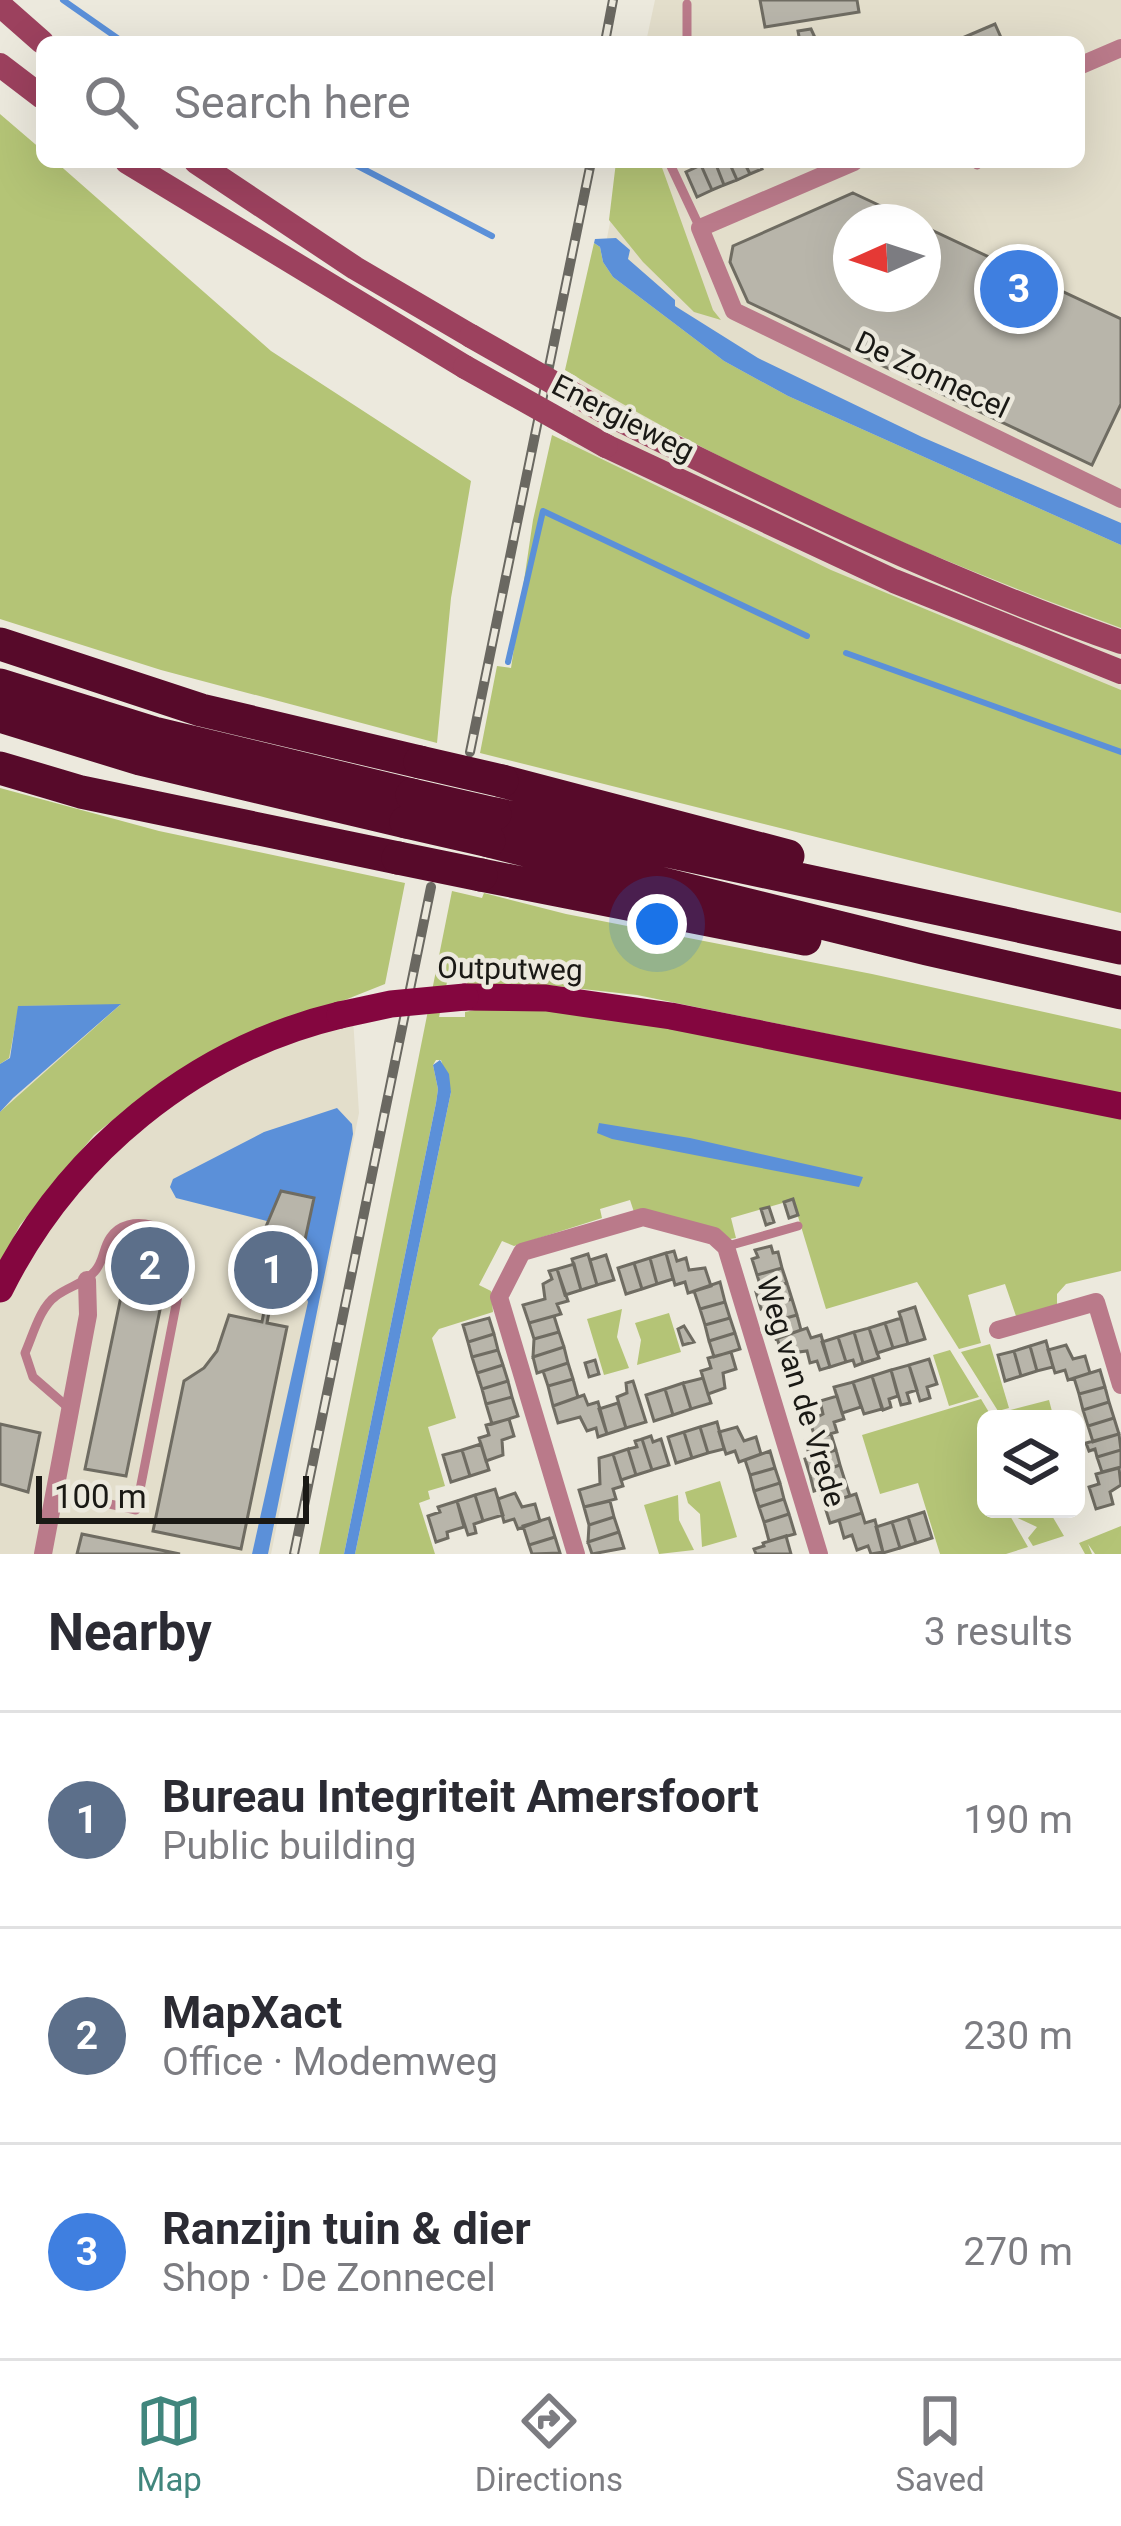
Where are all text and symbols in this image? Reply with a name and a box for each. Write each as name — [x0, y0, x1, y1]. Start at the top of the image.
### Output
search box — [36, 36, 1085, 168]
icon: search — [78, 69, 144, 135]
text: Search here — [174, 76, 411, 129]
north arrow — [833, 204, 941, 312]
pin: 3 — [980, 244, 1058, 334]
street label: De Zonnecel — [850, 324, 1015, 425]
street label: Energieweg — [546, 367, 700, 468]
your location — [627, 894, 687, 954]
street label: Outputweg — [437, 950, 583, 987]
pin: 2 — [111, 1221, 189, 1311]
pin: 1 — [234, 1225, 312, 1315]
street label: Weg van de Vrede — [750, 1273, 853, 1511]
map controls — [977, 1410, 1085, 1518]
button: layers — [977, 1410, 1085, 1518]
scale bar — [36, 1470, 309, 1523]
text: 100 m — [54, 1477, 147, 1516]
text: Nearby — [48, 1603, 212, 1662]
text: 3 results — [924, 1609, 1073, 1655]
text: Bureau Integriteit Amersfoort — [162, 1770, 759, 1823]
text: 1 — [76, 1797, 98, 1843]
text: 190 m — [963, 1797, 1073, 1843]
text: Public building — [162, 1823, 416, 1869]
text: MapXact — [162, 1986, 342, 2039]
text: 2 — [76, 2013, 98, 2059]
text: 230 m — [963, 2013, 1073, 2059]
text: Office · Modemweg — [162, 2039, 498, 2085]
text: Ranzijn tuin & dier — [162, 2202, 531, 2255]
text: 3 — [76, 2229, 98, 2275]
text: 270 m — [963, 2229, 1073, 2275]
text: Shop · De Zonnecel — [162, 2255, 496, 2301]
tab: Map — [136, 2388, 202, 2499]
tab: Directions — [475, 2388, 623, 2499]
tab: Saved — [896, 2388, 985, 2499]

